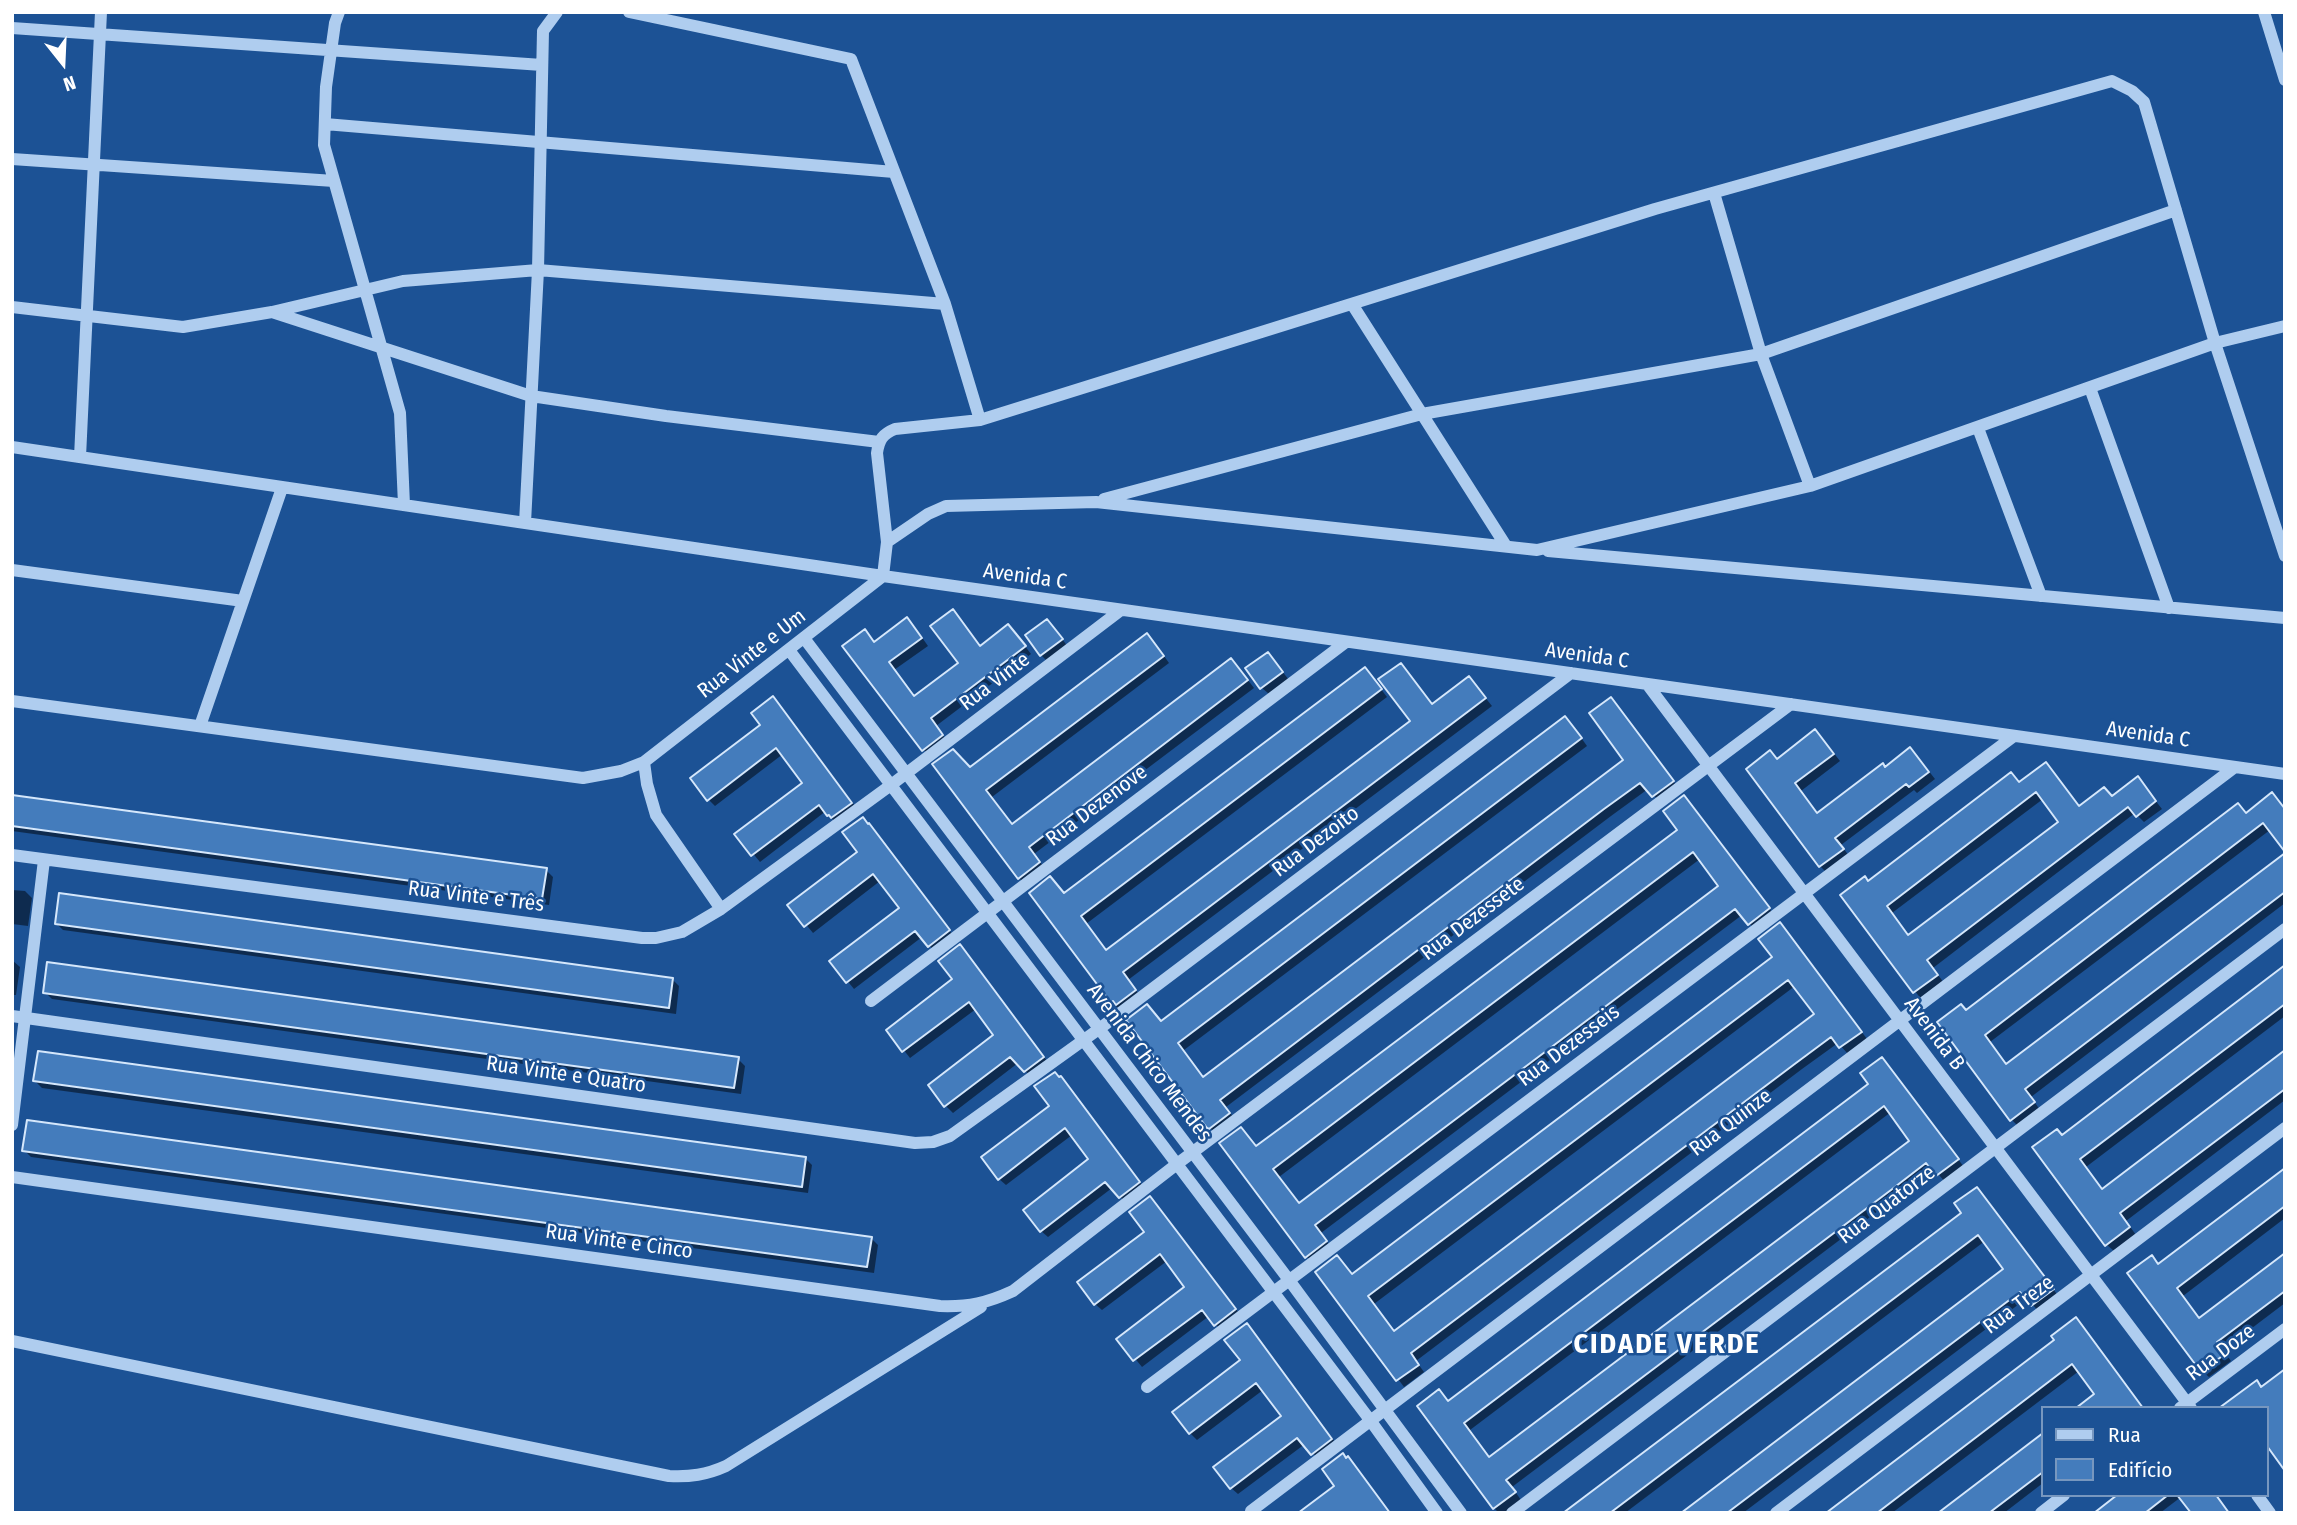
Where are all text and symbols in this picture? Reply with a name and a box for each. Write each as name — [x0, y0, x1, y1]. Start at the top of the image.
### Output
north arrow — [28, 28, 98, 98]
text: N — [61, 71, 79, 96]
street label: Avenida C — [982, 559, 1068, 595]
street label: Rua Vinte e Um — [693, 604, 811, 704]
street label: Avenida C — [1544, 638, 1630, 674]
street label: Rua Vinte — [955, 647, 1035, 717]
street label: Avenida C — [2105, 717, 2191, 753]
street label: Rua Dezenove — [1041, 760, 1153, 852]
street label: Rua Dezoito — [1268, 801, 1364, 883]
street label: Rua Dezessete — [1416, 872, 1530, 966]
street label: Rua Vinte e Três — [406, 876, 546, 918]
street label: Avenida Chico Mendes — [1081, 979, 1217, 1147]
street label: Avenida B — [1898, 992, 1970, 1076]
street label: Rua Dezesseis — [1513, 1000, 1625, 1092]
street label: Rua Vinte e Quatro — [485, 1051, 647, 1099]
street label: Rua Quinze — [1685, 1084, 1777, 1162]
street label: Rua Quatorze — [1833, 1160, 1941, 1250]
street label: Rua Vinte e Cinco — [544, 1219, 694, 1265]
street label: Rua Treze — [1979, 1270, 2059, 1340]
street label: Rua Doze — [2182, 1319, 2260, 1387]
district label: CIDADE VERDE — [1575, 1328, 1759, 1362]
legend — [2042, 1406, 2269, 1497]
text: Rua — [2108, 1422, 2141, 1448]
text: Edifício — [2108, 1457, 2172, 1483]

